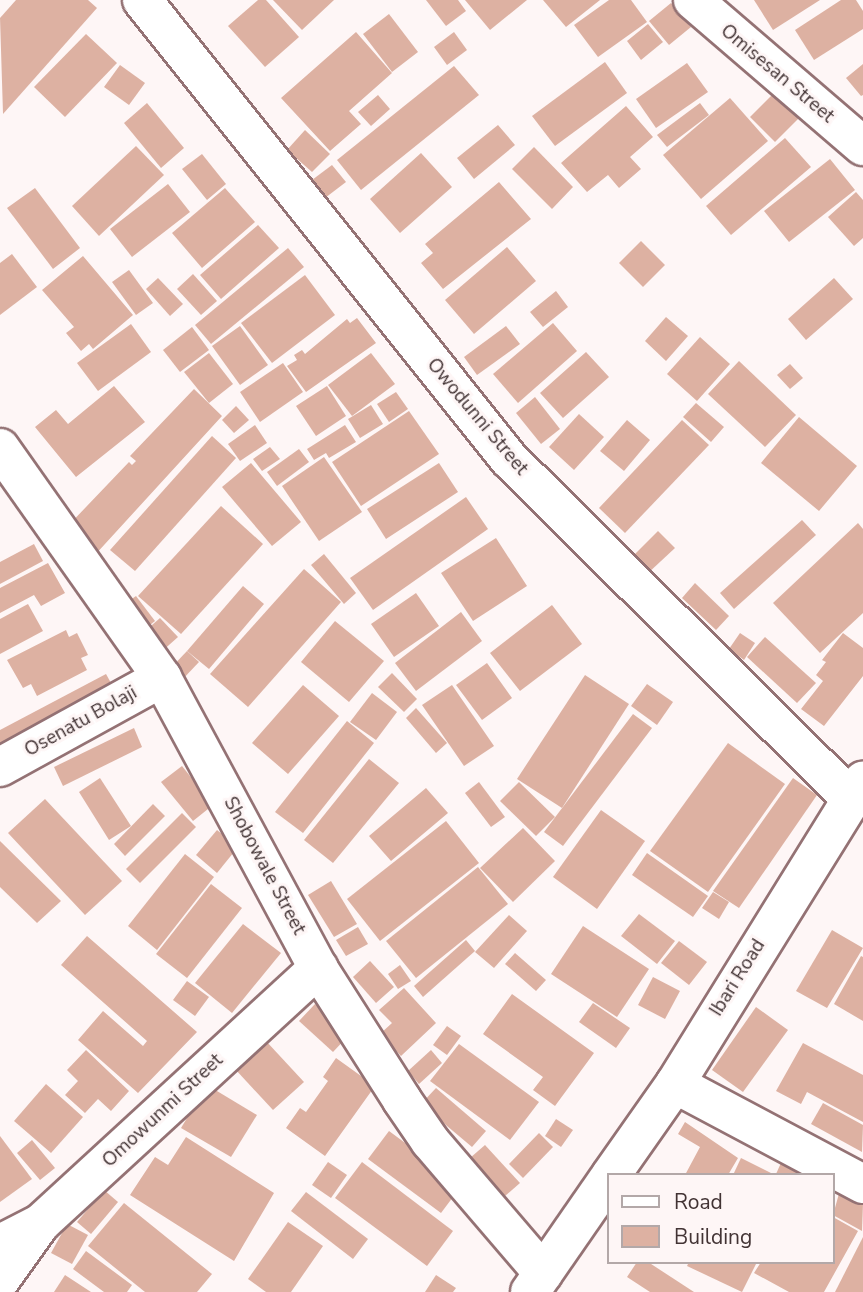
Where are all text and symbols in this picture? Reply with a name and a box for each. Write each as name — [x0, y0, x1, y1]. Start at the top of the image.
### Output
street label: Omisesan Street — [716, 20, 838, 128]
street label: Owodunni Street — [422, 354, 532, 480]
street label: Osenatu Bolaji — [21, 682, 141, 762]
street label: Shobowale Street — [218, 793, 310, 939]
street label: Ibari Road — [705, 935, 771, 1021]
street label: Omowunmi Street — [98, 1049, 228, 1173]
legend — [608, 1173, 835, 1264]
text: Road — [674, 1188, 723, 1216]
text: Building — [674, 1223, 752, 1251]

